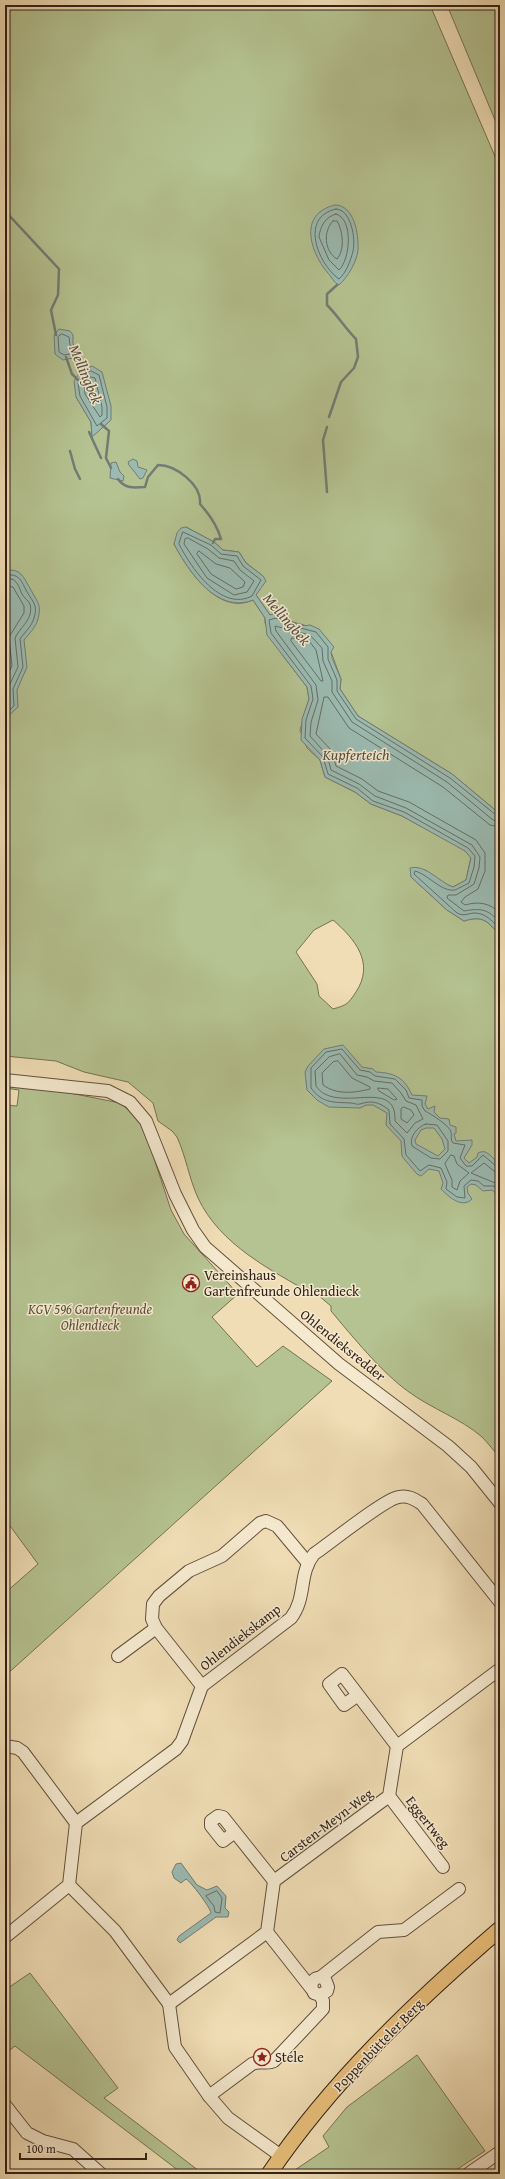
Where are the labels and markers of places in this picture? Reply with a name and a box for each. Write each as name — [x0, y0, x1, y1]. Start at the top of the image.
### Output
place label: Vereinshaus Gartenfreunde Ohlendieck — [204, 1265, 360, 1301]
public building icon: Vereinshaus Gartenfreunde Ohlendieck — [181, 1273, 201, 1293]
place icon: Stele — [252, 2047, 272, 2067]
place label: Stele — [275, 2047, 304, 2067]

